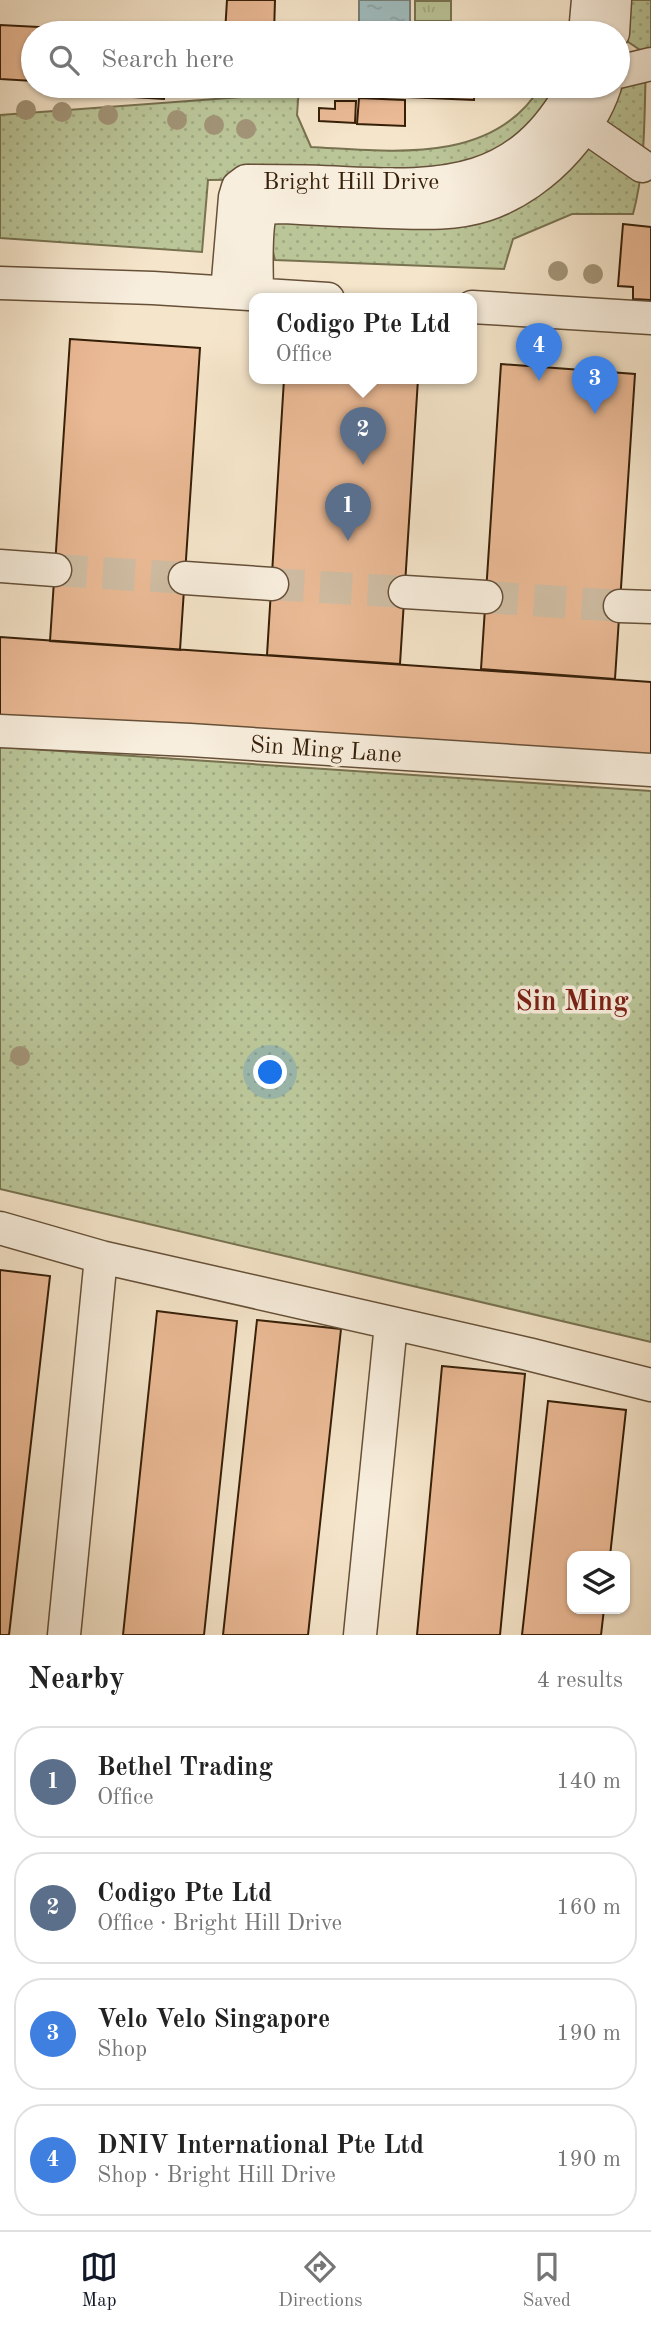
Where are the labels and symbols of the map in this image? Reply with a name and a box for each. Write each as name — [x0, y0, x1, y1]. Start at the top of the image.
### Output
street label: Bright Hill Drive — [263, 171, 439, 195]
pin: 4 — [516, 323, 562, 381]
pin: 3 — [572, 356, 618, 414]
pin: 2 — [340, 407, 386, 465]
pin: 1 — [325, 483, 371, 541]
street label: Sin Ming Lane — [249, 734, 403, 768]
district label: Sin Ming — [515, 989, 629, 1017]
your location — [253, 1055, 287, 1089]

